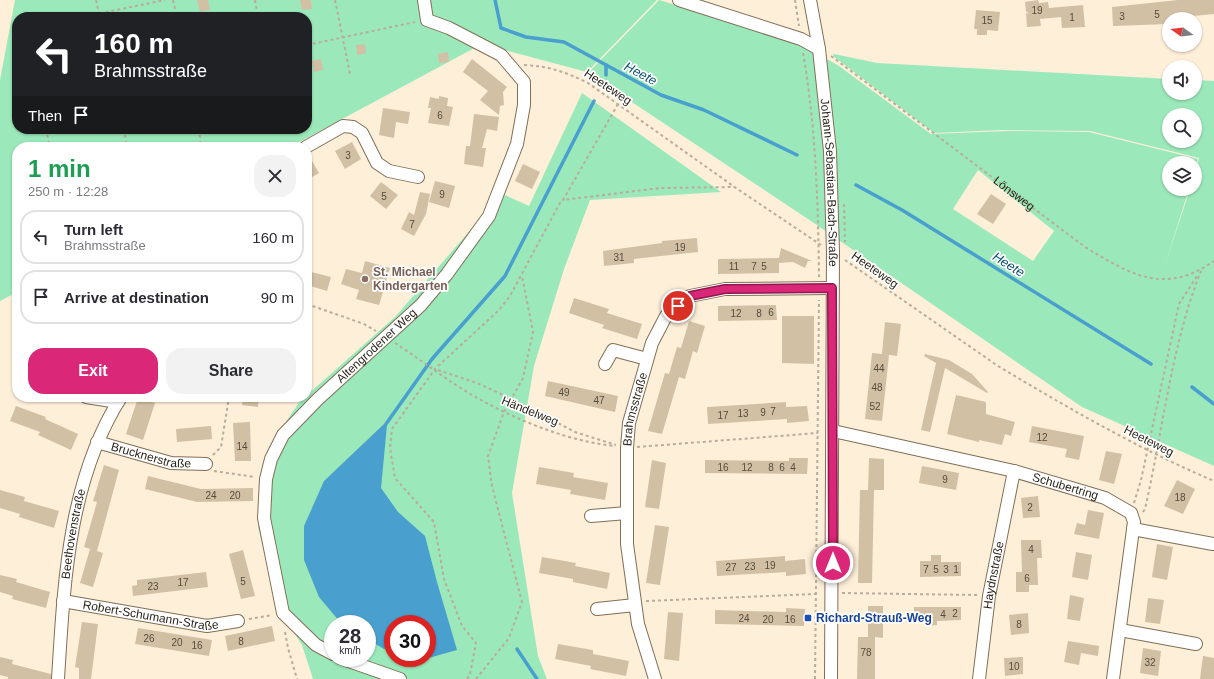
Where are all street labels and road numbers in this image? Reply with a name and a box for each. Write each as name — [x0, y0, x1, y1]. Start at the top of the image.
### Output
street label: Heeteweg — [582, 66, 634, 108]
street label: Johann-Sebastian-Bach-Straße — [817, 98, 840, 267]
street label: Lönsweg — [991, 174, 1037, 214]
street label: Heeteweg — [849, 249, 901, 291]
street label: Altengrodener Weg — [334, 306, 419, 386]
street label: Brahmsstraße — [620, 370, 650, 447]
street label: Händelweg — [500, 393, 560, 429]
street label: Heeteweg — [1122, 422, 1176, 460]
street label: Brucknerstraße — [109, 439, 192, 471]
street label: Schubertring — [1031, 470, 1100, 503]
street label: Beethovenstraße — [59, 487, 88, 580]
street label: Haydnstraße — [980, 540, 1007, 610]
street label: Robert-Schumann-Straße — [82, 598, 220, 633]

